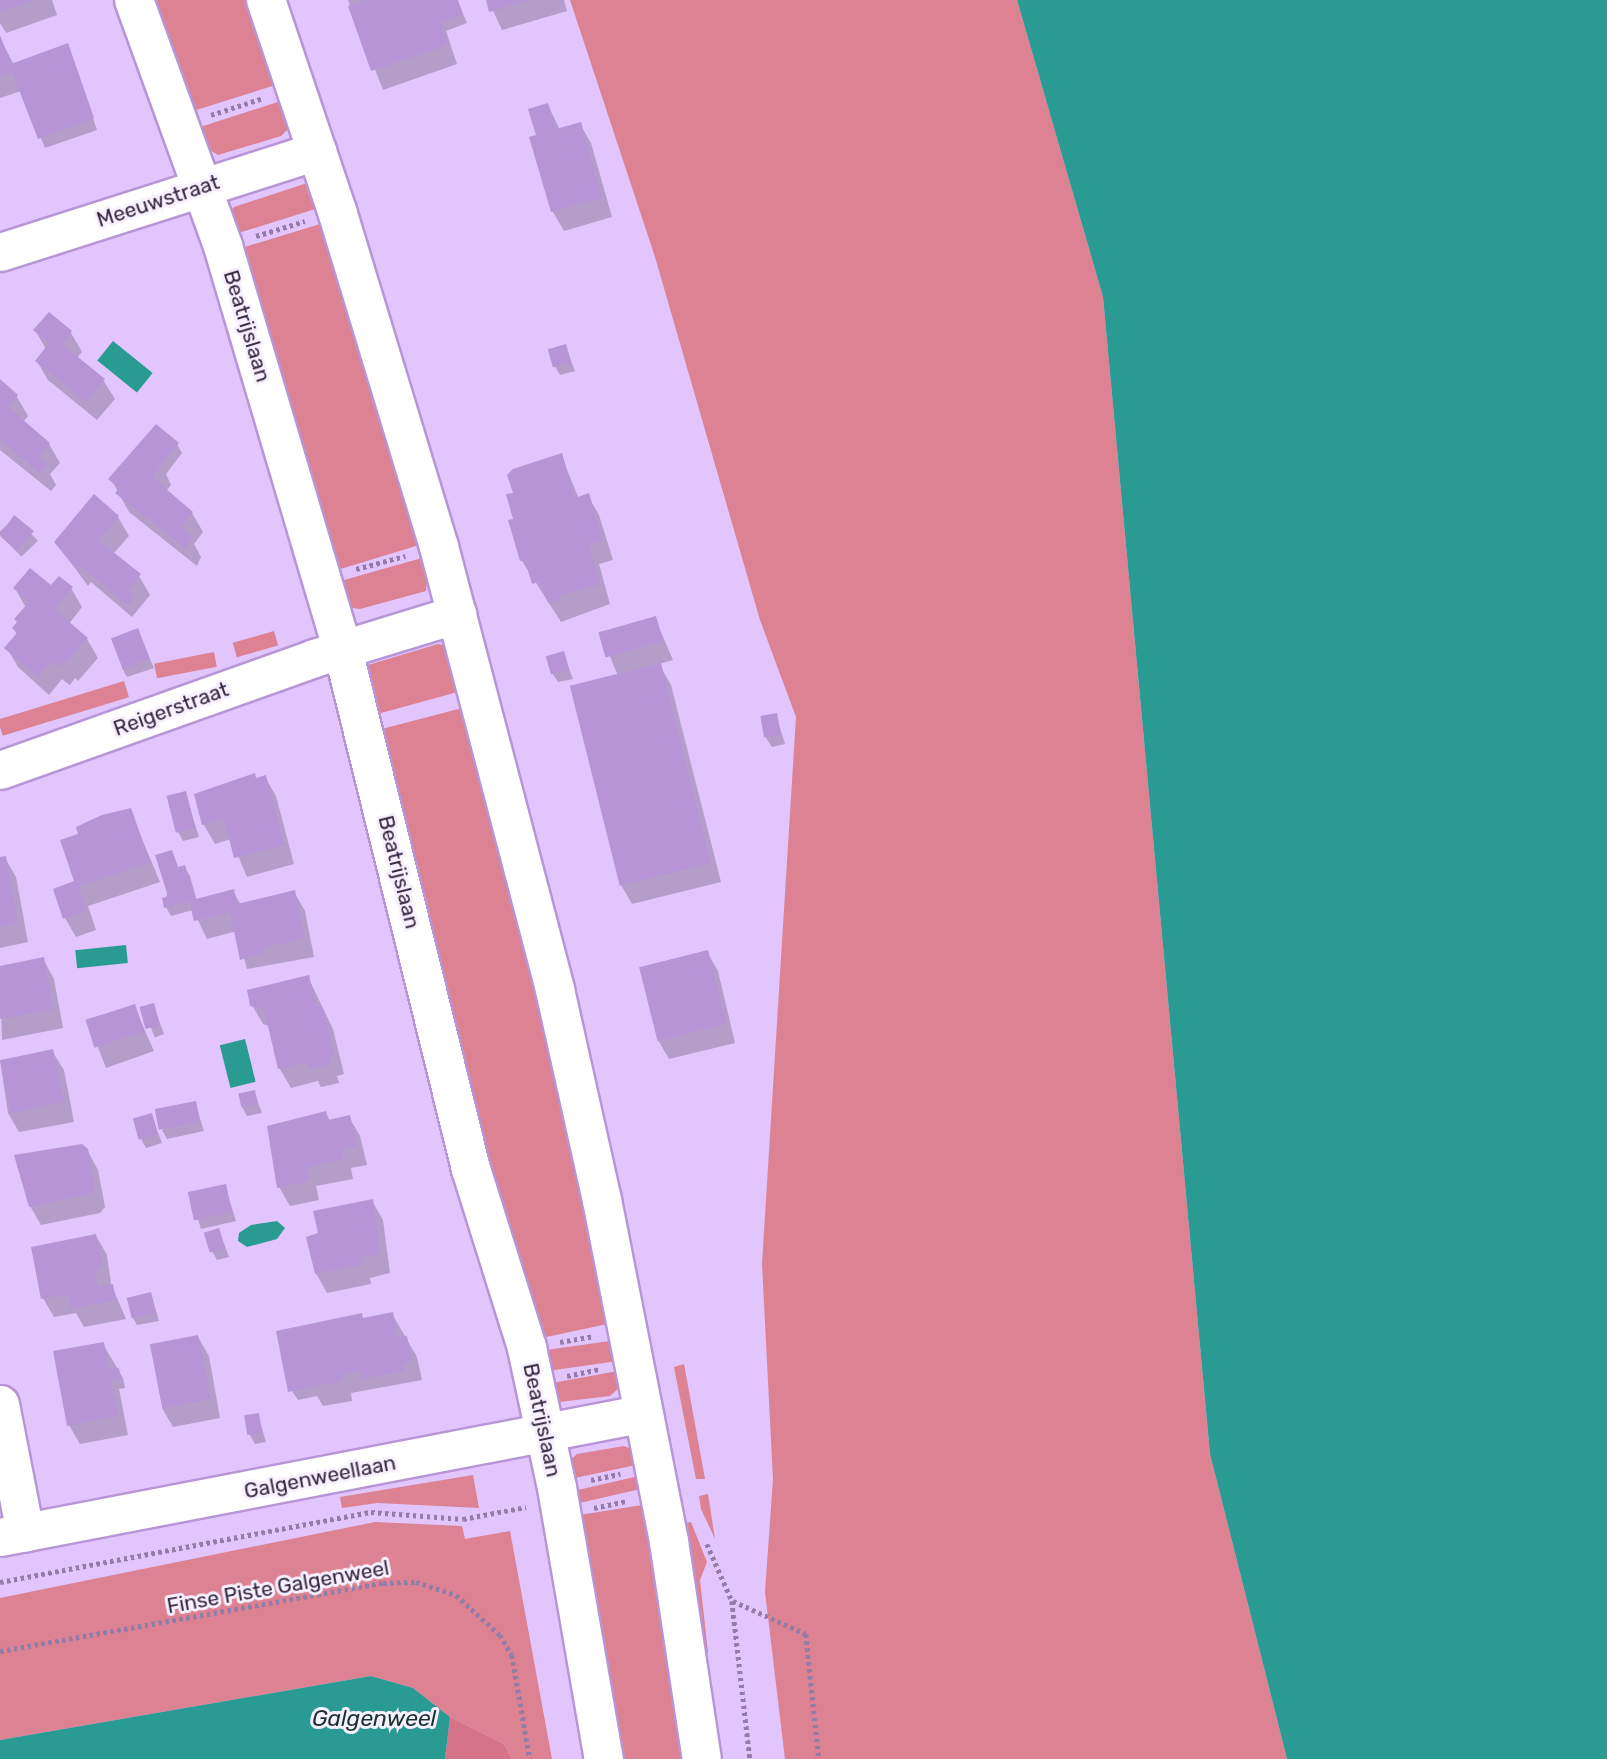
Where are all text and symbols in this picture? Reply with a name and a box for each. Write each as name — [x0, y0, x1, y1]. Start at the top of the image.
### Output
street label: Meeuwstraat — [94, 169, 222, 233]
street label: Beatrijslaan — [218, 267, 276, 385]
street label: Reigerstraat — [110, 677, 232, 741]
street label: Beatrijslaan — [373, 813, 425, 931]
street label: Beatrijslaan — [518, 1361, 566, 1479]
street label: Galgenweellaan — [242, 1450, 398, 1504]
street label: Finse Piste Galgenweel — [165, 1555, 391, 1619]
water label: Galgenweel — [312, 1704, 436, 1732]

